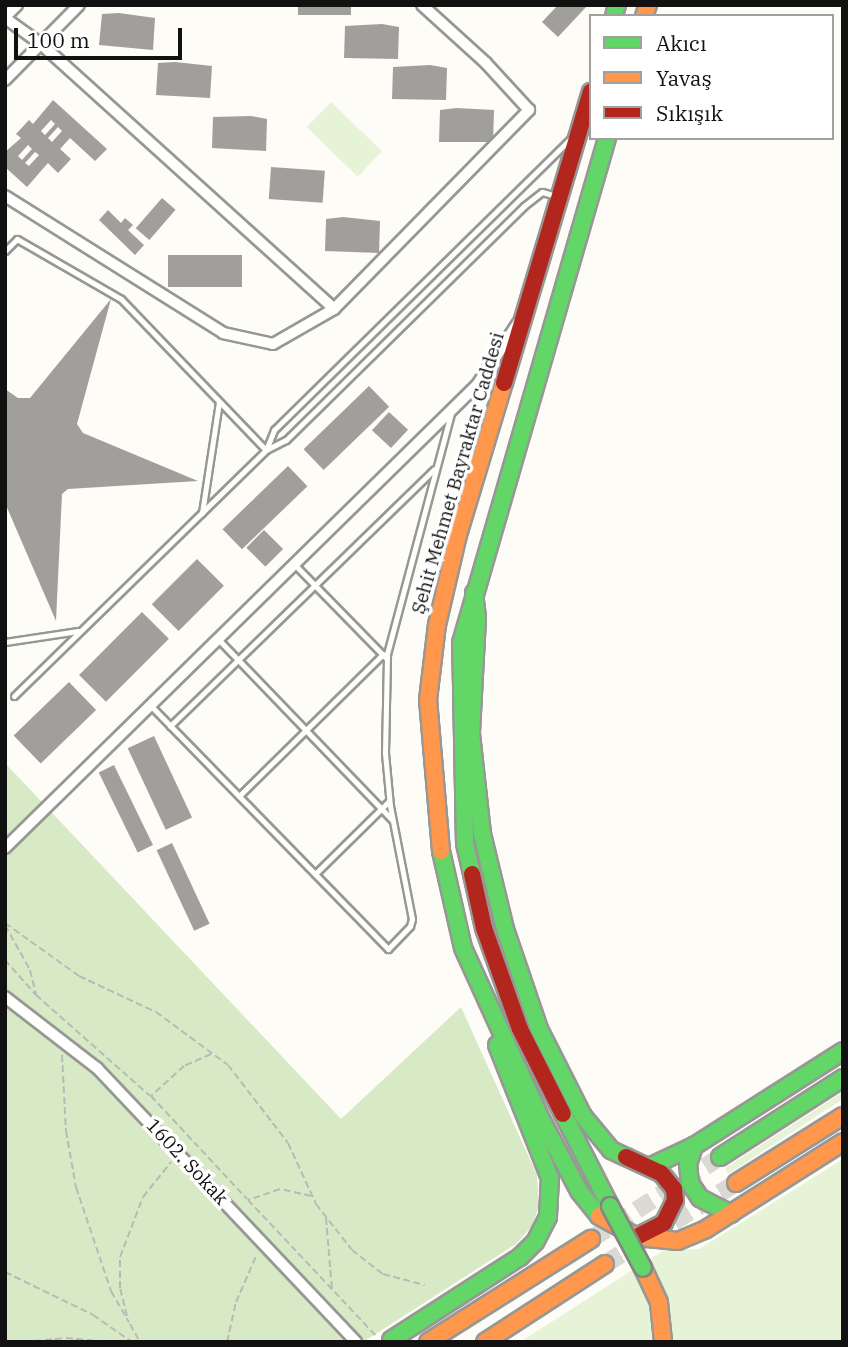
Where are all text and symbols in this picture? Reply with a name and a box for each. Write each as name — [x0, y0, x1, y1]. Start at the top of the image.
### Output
scale bar — [18, 14, 186, 58]
legend — [589, 14, 834, 140]
text: 100 m — [27, 26, 90, 54]
text: Akıcı — [656, 29, 707, 57]
text: Yavaş — [656, 64, 712, 92]
text: Sıkışık — [656, 99, 723, 127]
street label: Şehit Mehmet Bayraktar Caddesi — [407, 329, 509, 617]
street label: 1602. Sokak — [141, 1114, 233, 1210]

